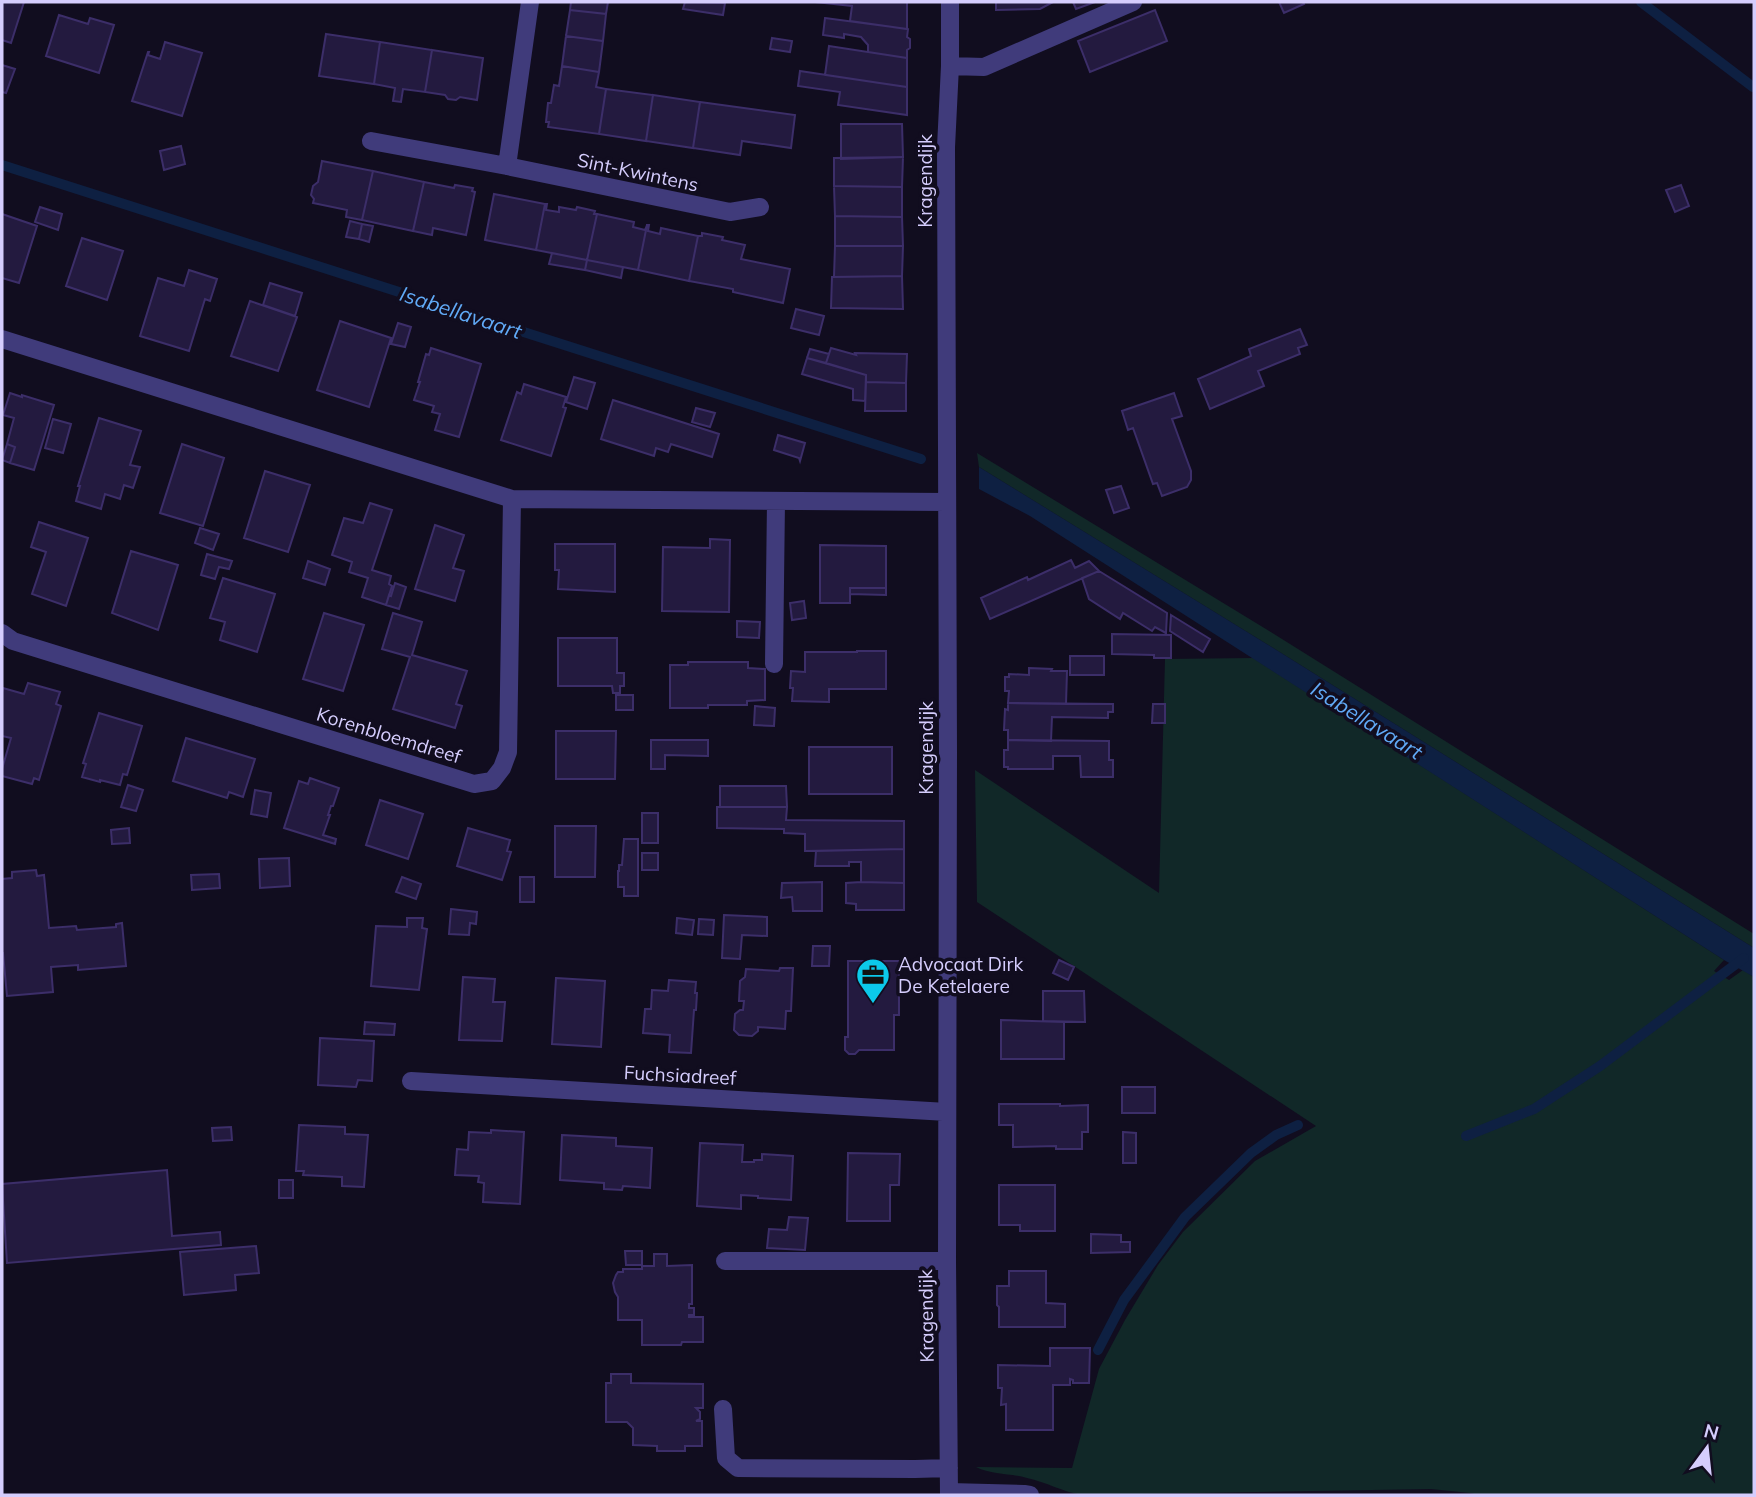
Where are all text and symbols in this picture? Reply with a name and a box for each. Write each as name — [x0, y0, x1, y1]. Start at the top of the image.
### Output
street label: Kragendijk — [913, 134, 937, 228]
street label: Sint-Kwintens — [575, 147, 701, 197]
water label: Isabellavaart — [397, 280, 526, 344]
water label: Isabellavaart — [1306, 675, 1428, 765]
street label: Kragendijk — [914, 701, 938, 795]
street label: Korenbloemdreef — [314, 702, 465, 769]
place label: Advocaat Dirk De Ketelaere — [898, 952, 1023, 998]
office icon: Advocaat Dirk De Ketelaere — [854, 956, 892, 1005]
street label: Fuchsiadreef — [623, 1060, 737, 1090]
street label: Kragendijk — [913, 1269, 939, 1363]
north arrow — [1672, 1413, 1742, 1483]
text: N — [1701, 1418, 1721, 1445]

